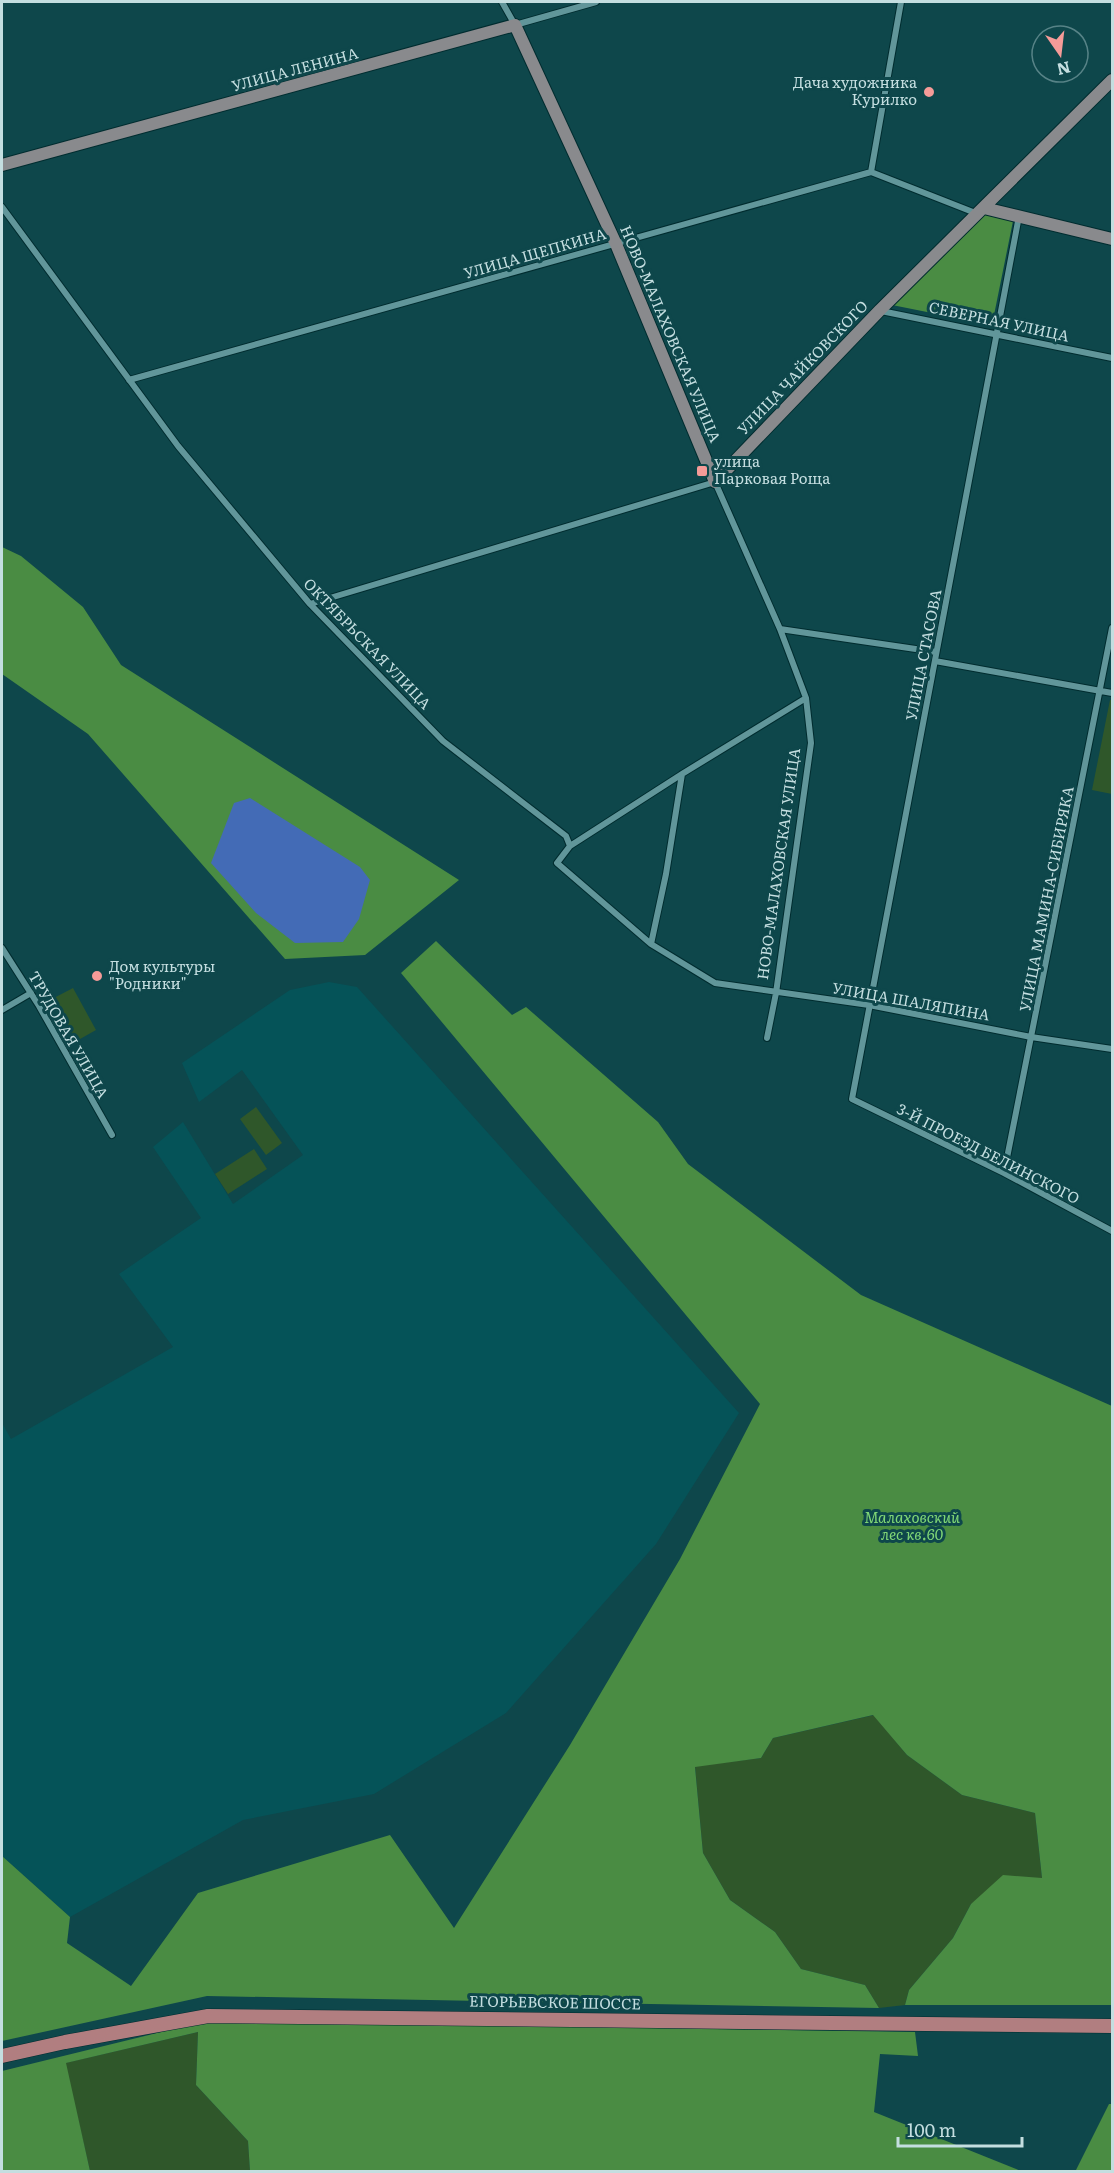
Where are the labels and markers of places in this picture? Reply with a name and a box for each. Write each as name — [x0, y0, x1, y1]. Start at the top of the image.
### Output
place label: Дача художника Курилко — [793, 70, 918, 110]
marker: Дача художника Курилко — [922, 85, 936, 99]
place label: улица Парковая Роща — [714, 449, 831, 489]
marker: улица Парковая Роща — [695, 464, 709, 478]
place label: Дом культуры "Родники" — [109, 954, 215, 994]
marker: Дом культуры "Родники" — [90, 969, 104, 983]

